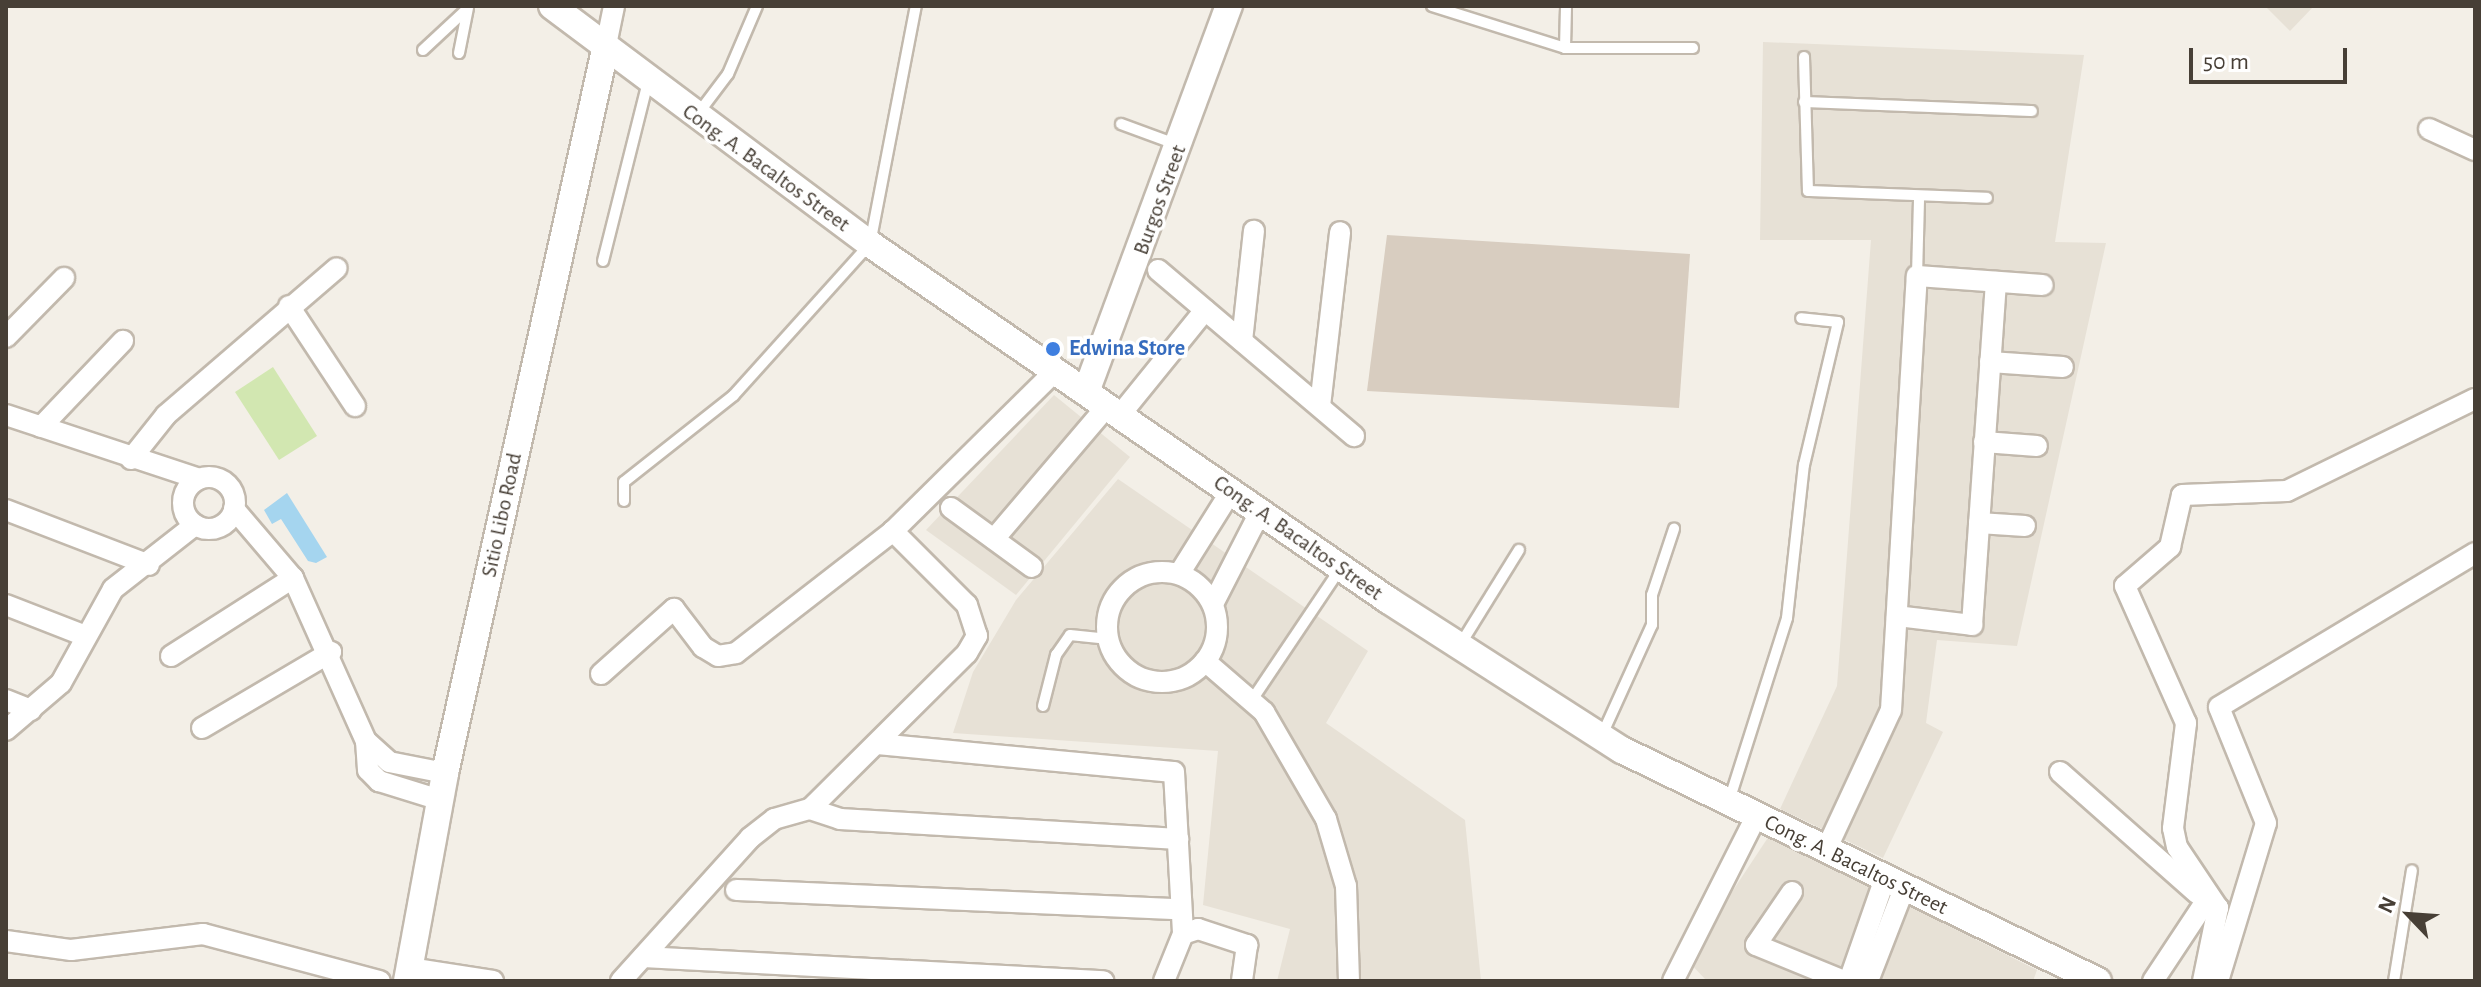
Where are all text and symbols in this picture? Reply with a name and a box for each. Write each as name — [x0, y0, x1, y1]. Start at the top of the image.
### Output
scale bar — [2193, 32, 2351, 82]
text: 50 m — [2203, 50, 2249, 74]
street label: Cong. A. Bacaltos Street — [677, 98, 855, 238]
street label: Burgos Street — [1128, 141, 1192, 259]
place label: Edwina Store — [1069, 336, 1185, 362]
marker: Edwina Store — [1044, 340, 1062, 358]
street label: Sitio Libo Road — [476, 450, 528, 580]
street label: Cong. A. Bacaltos Street — [1208, 470, 1388, 606]
street label: Cong. A. Bacaltos Street — [1760, 809, 1952, 921]
north arrow — [2369, 875, 2449, 955]
text: N — [2374, 893, 2400, 916]

